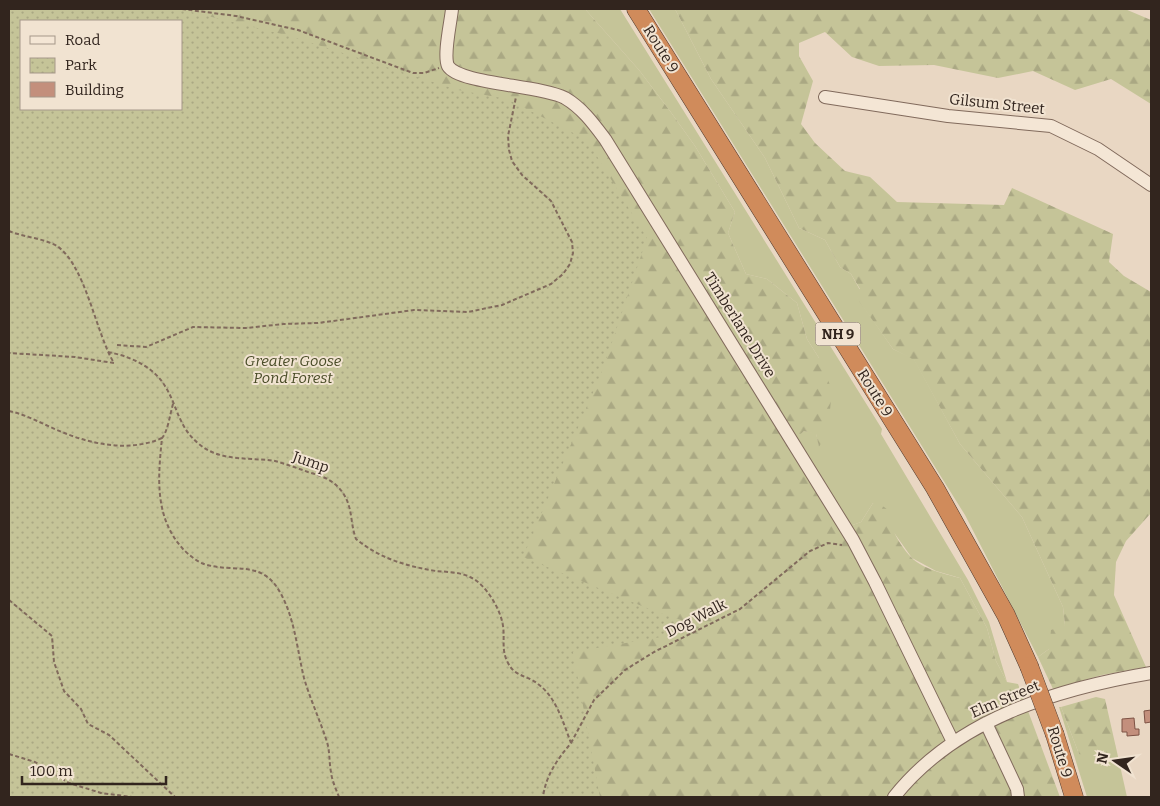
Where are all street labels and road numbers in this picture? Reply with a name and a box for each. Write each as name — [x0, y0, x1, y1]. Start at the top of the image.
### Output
street label: Route 9 — [639, 22, 683, 76]
street label: Gilsum Street — [948, 90, 1046, 118]
street label: Timberlane Drive — [700, 269, 780, 381]
road number: NH 9 — [816, 322, 860, 346]
street label: Route 9 — [853, 366, 897, 420]
street label: Jump — [289, 447, 332, 477]
street label: Dog Walk — [663, 595, 730, 641]
street label: Elm Street — [968, 676, 1043, 722]
street label: Route 9 — [1044, 724, 1076, 780]

